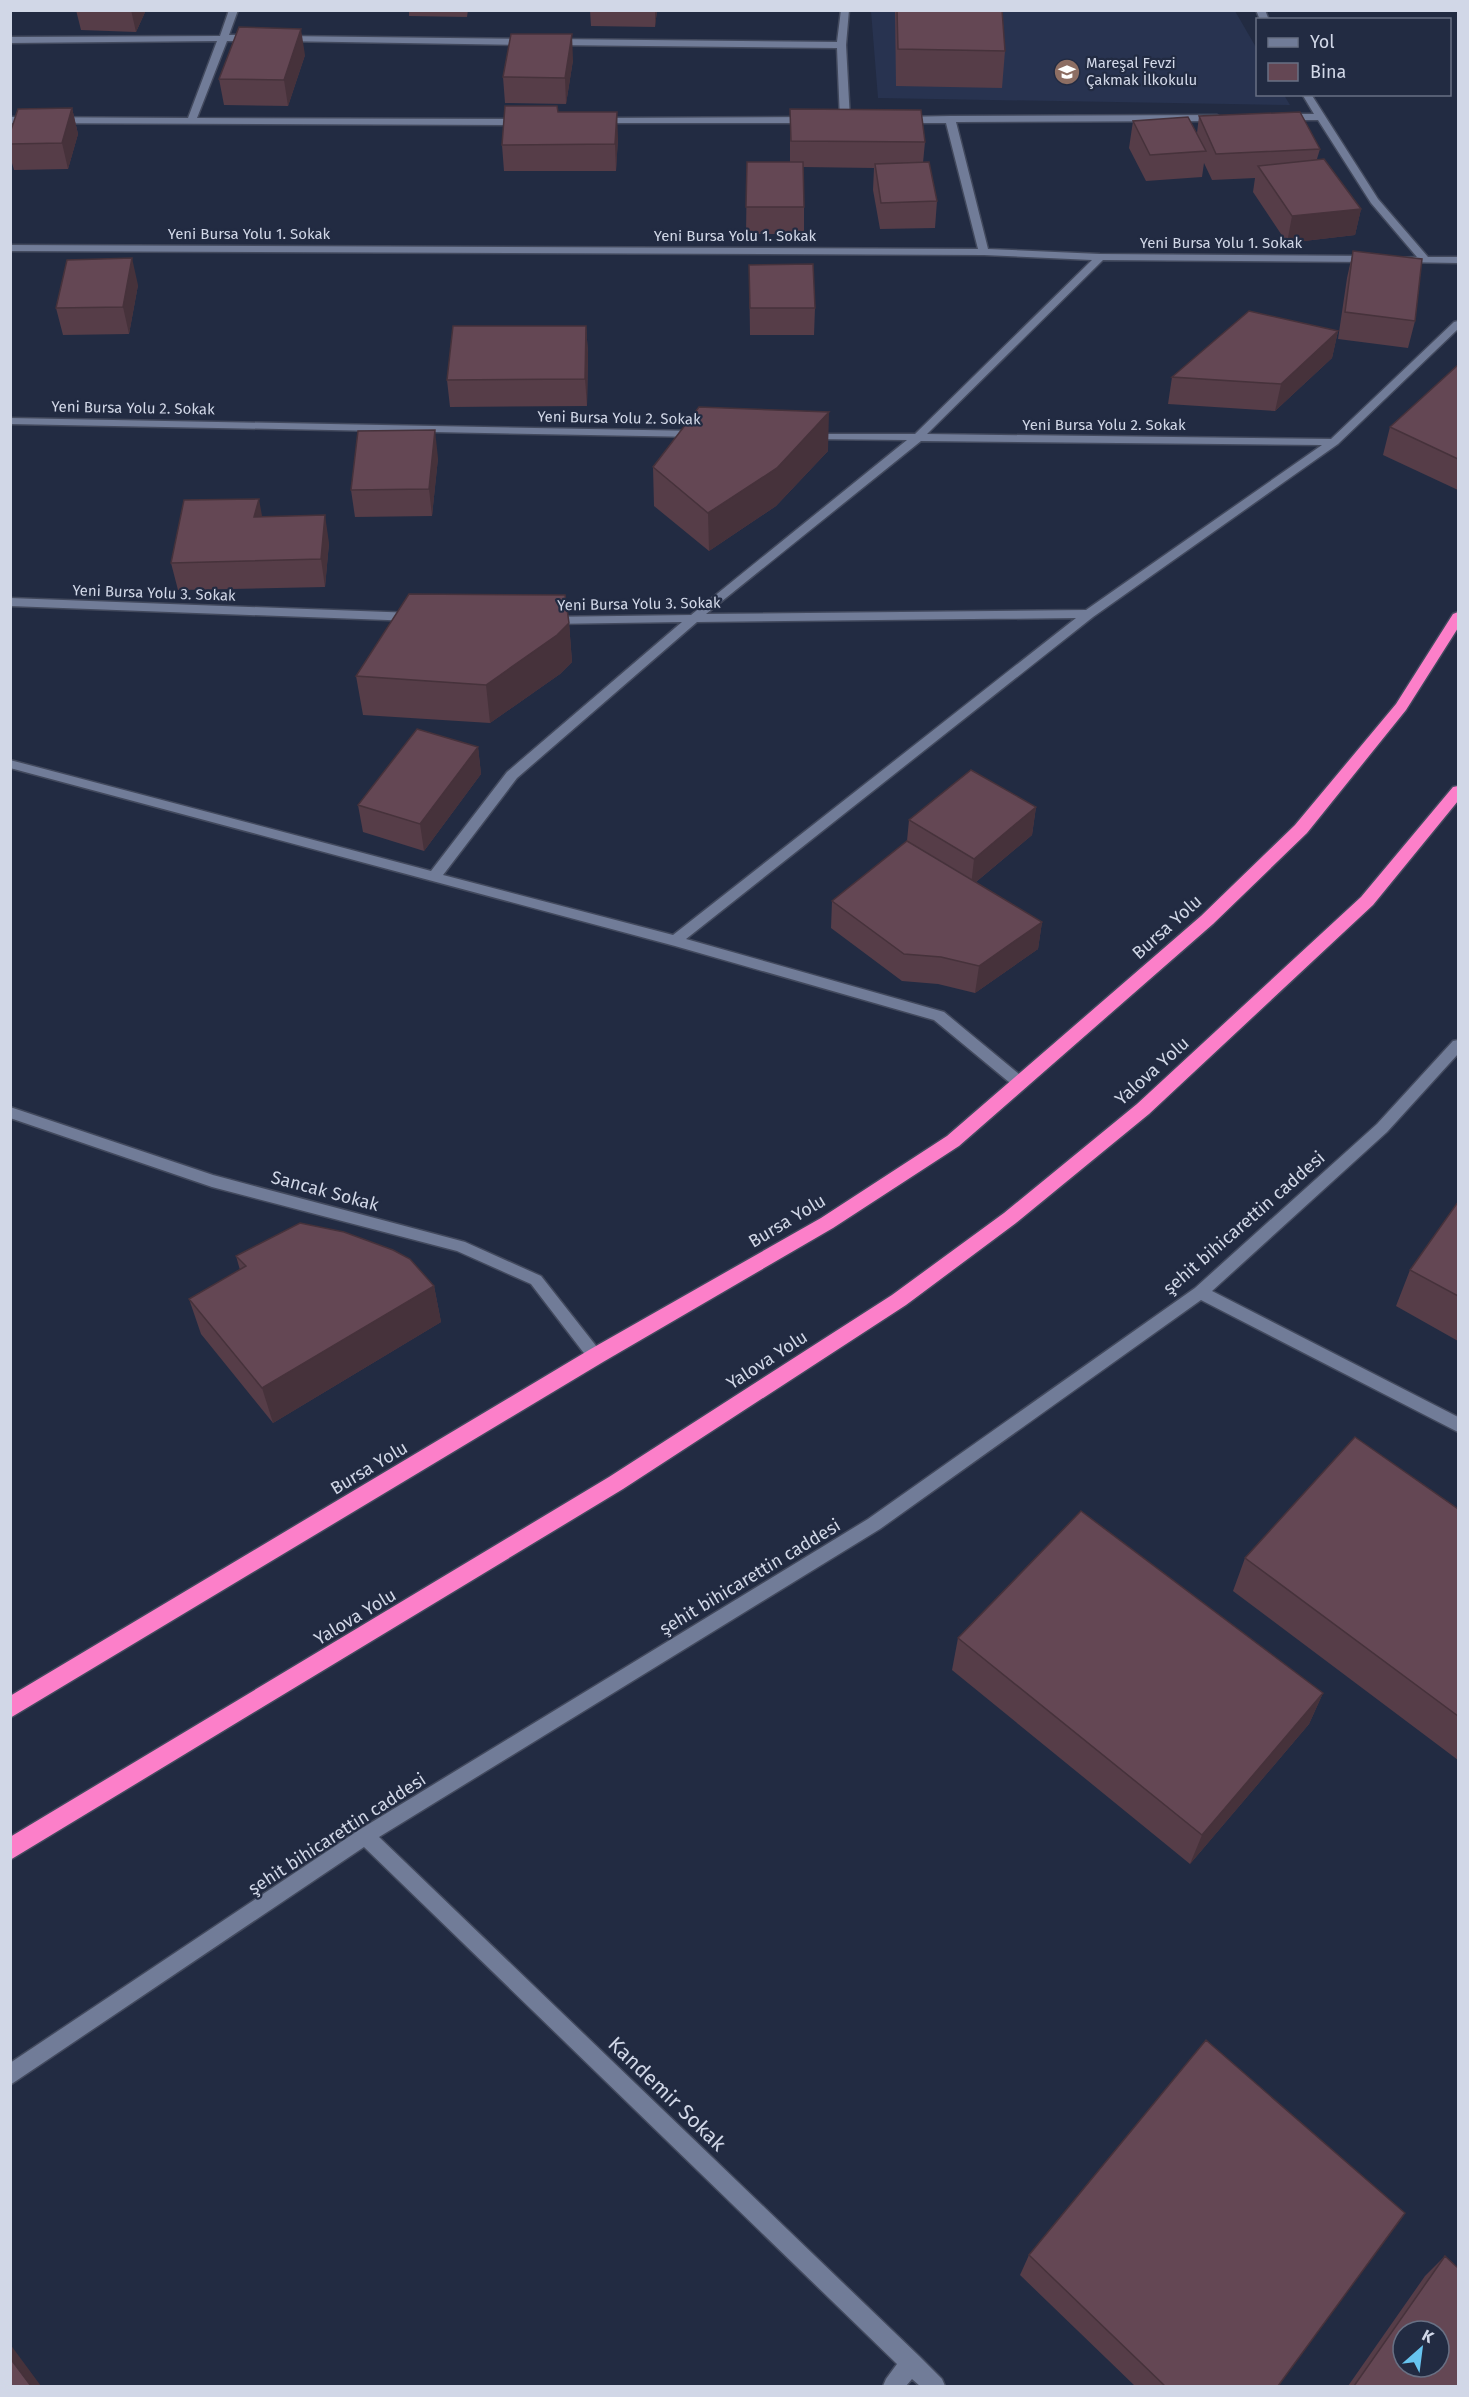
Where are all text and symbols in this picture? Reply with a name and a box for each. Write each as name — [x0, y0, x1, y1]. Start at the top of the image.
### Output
legend — [1256, 18, 1451, 96]
text: Yol — [1310, 31, 1335, 53]
place label: Mareşal Fevzi Çakmak İlkokulu — [1086, 54, 1197, 89]
school or university icon: Mareşal Fevzi Çakmak İlkokulu — [1052, 57, 1082, 87]
text: Bina — [1310, 61, 1346, 83]
street label: Yeni Bursa Yolu 1. Sokak — [168, 225, 331, 243]
street label: Yeni Bursa Yolu 1. Sokak — [654, 227, 817, 245]
street label: Yeni Bursa Yolu 1. Sokak — [1140, 234, 1303, 252]
street label: Yeni Bursa Yolu 2. Sokak — [51, 398, 215, 418]
street label: Yeni Bursa Yolu 2. Sokak — [537, 408, 701, 428]
street label: Yeni Bursa Yolu 2. Sokak — [1022, 416, 1186, 434]
street label: Yeni Bursa Yolu 3. Sokak — [72, 581, 236, 605]
street label: Yeni Bursa Yolu 3. Sokak — [557, 594, 721, 614]
street label: Bursa Yolu — [1128, 890, 1206, 964]
street label: Yalova Yolu — [1110, 1032, 1194, 1110]
street label: şehit bihicarettin caddesi — [1159, 1147, 1329, 1299]
street label: Sancak Sokak — [269, 1166, 382, 1216]
street label: Bursa Yolu — [744, 1189, 830, 1253]
street label: Yalova Yolu — [722, 1326, 812, 1394]
street label: Bursa Yolu — [326, 1436, 412, 1500]
street label: şehit bihicarettin caddesi — [655, 1514, 845, 1640]
street label: Yalova Yolu — [310, 1584, 400, 1650]
street label: şehit bihicarettin caddesi — [244, 1768, 430, 1900]
street label: Kandemir Sokak — [603, 2031, 732, 2157]
north arrow — [1391, 2319, 1451, 2379]
text: K — [1419, 2325, 1438, 2347]

